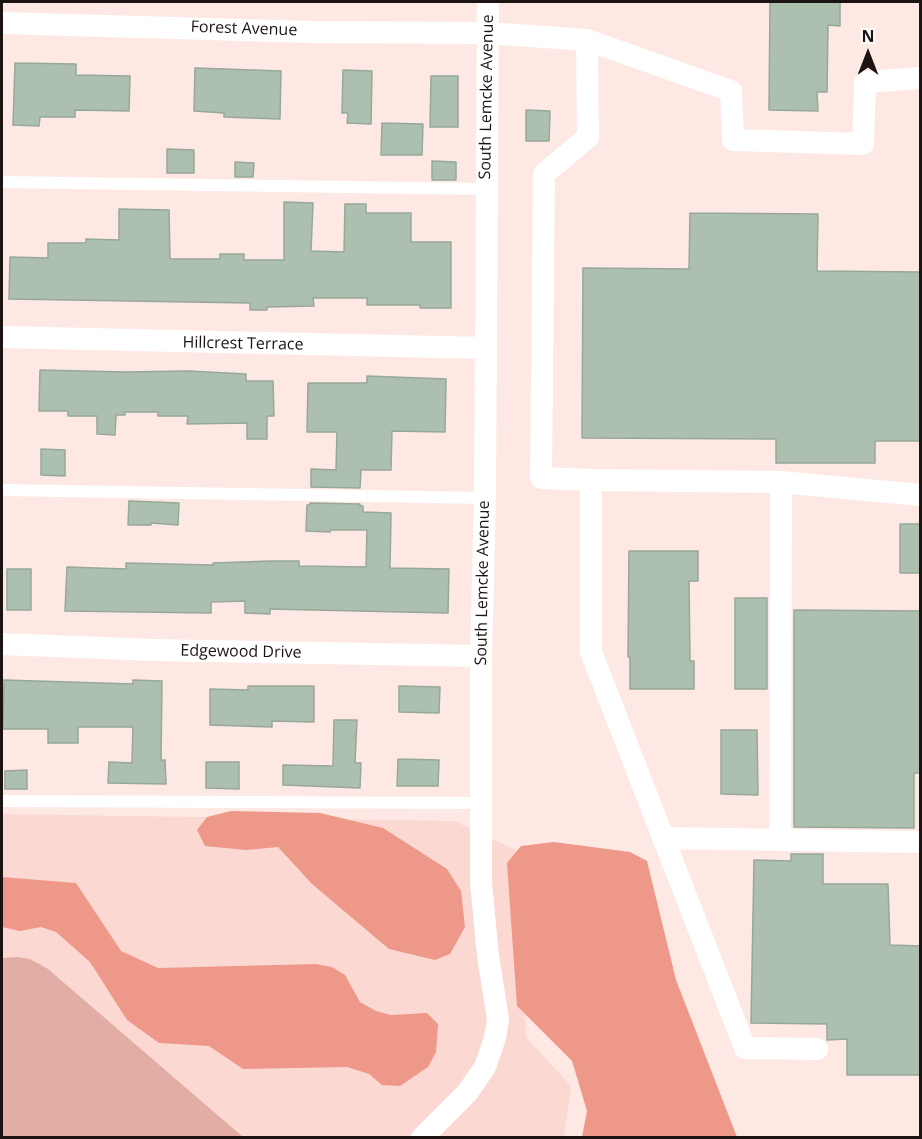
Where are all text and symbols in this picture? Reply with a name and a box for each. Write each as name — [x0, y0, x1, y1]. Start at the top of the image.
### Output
street label: South Lemcke Avenue — [476, 14, 498, 180]
street label: Forest Avenue — [190, 18, 298, 40]
north arrow — [838, 24, 898, 84]
text: N — [861, 25, 875, 47]
street label: Hillcrest Terrace — [182, 333, 304, 355]
street label: South Lemcke Avenue — [472, 500, 494, 666]
street label: Edgewood Drive — [180, 641, 302, 663]

